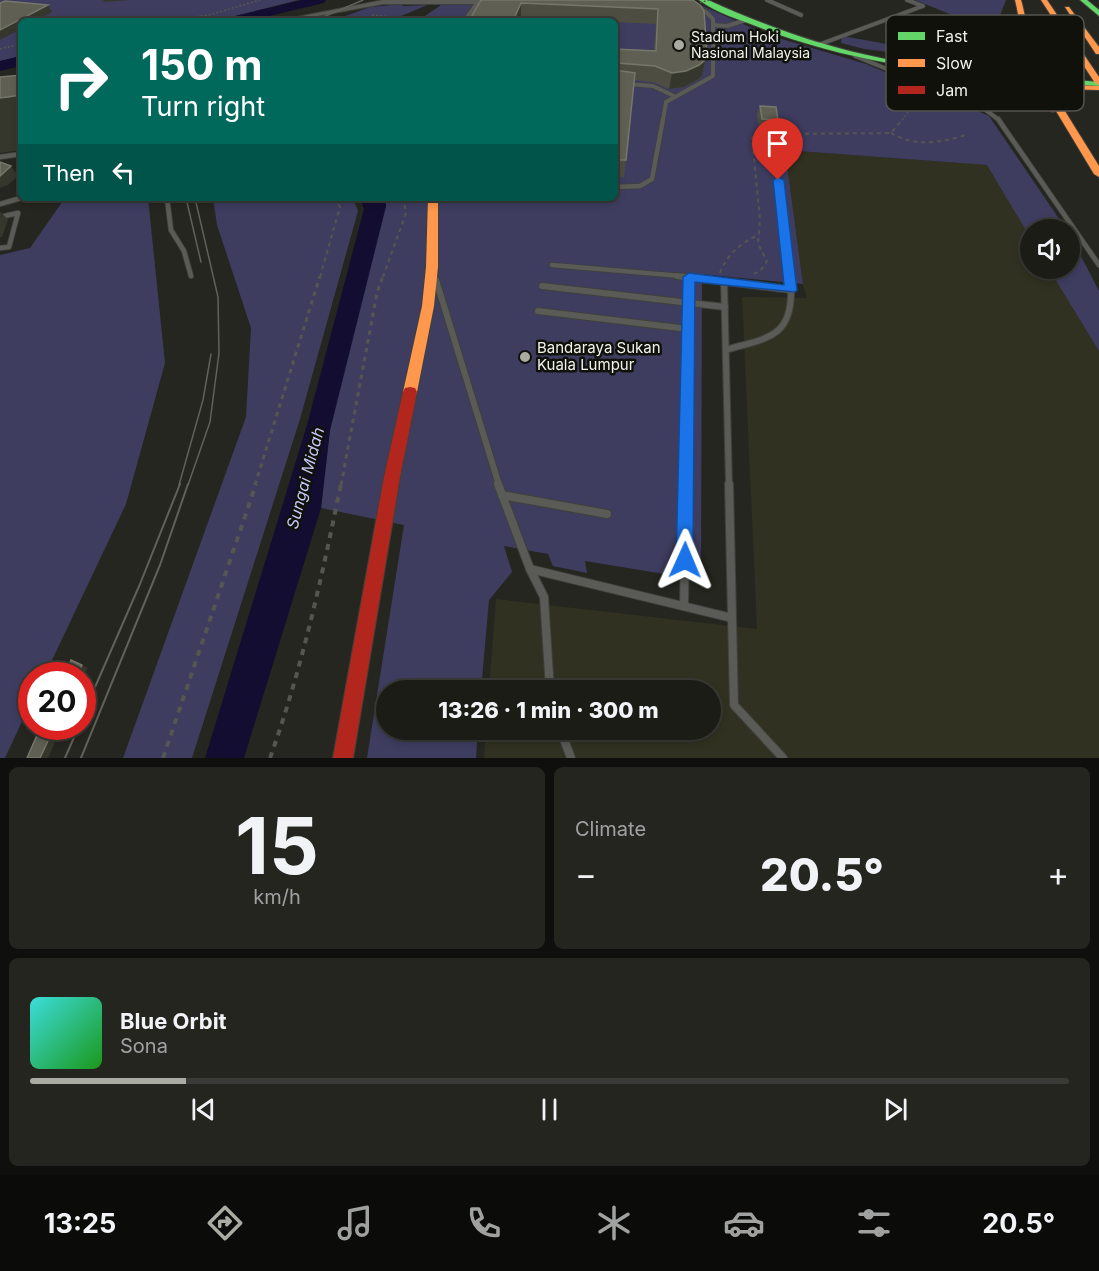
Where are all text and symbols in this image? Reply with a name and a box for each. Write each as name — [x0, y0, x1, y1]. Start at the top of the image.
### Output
legend — [886, 15, 1084, 111]
text: Fast — [936, 26, 968, 46]
place label: Stadium Hoki Nasional Malaysia — [691, 28, 810, 61]
marker: Stadium Hoki Nasional Malaysia — [672, 38, 686, 52]
text: 150 m — [141, 39, 263, 90]
icon: right — [42, 42, 120, 120]
text: Slow — [936, 53, 973, 73]
text: Jam — [936, 80, 968, 100]
text: Turn right — [141, 90, 265, 123]
pin — [752, 118, 803, 180]
icon: arrive — [761, 127, 794, 160]
icon: left — [107, 156, 140, 189]
text: Then — [42, 160, 95, 186]
map controls — [1020, 219, 1080, 279]
button: sound — [1020, 219, 1080, 279]
place label: Bandaraya Sukan Kuala Lumpur — [537, 338, 661, 374]
marker: Bandaraya Sukan Kuala Lumpur — [518, 350, 532, 364]
water label: Sungai Midah — [282, 425, 328, 531]
position arrow — [653, 528, 717, 592]
speed limit sign: 20 — [18, 662, 96, 740]
text: 13:26 · 1 min · 300 m — [438, 697, 659, 723]
text: 15 — [235, 798, 319, 893]
text: Climate — [575, 817, 646, 841]
text: 20.5° — [760, 847, 884, 902]
text: − — [575, 854, 597, 894]
text: + — [1047, 854, 1069, 894]
text: km/h — [253, 885, 301, 909]
text: Blue Orbit — [120, 1008, 227, 1034]
text: Sona — [120, 1034, 168, 1058]
icon: previous — [187, 1093, 220, 1126]
icon: pause — [533, 1093, 566, 1126]
icon: next — [879, 1093, 912, 1126]
icon: directions — [204, 1202, 246, 1244]
icon: music — [334, 1202, 376, 1244]
icon: phone — [463, 1202, 505, 1244]
icon: climate — [593, 1202, 635, 1244]
icon: car — [723, 1202, 765, 1244]
icon: filters — [853, 1202, 895, 1244]
text: 13:25 — [44, 1207, 116, 1240]
text: 20.5° — [982, 1207, 1055, 1240]

